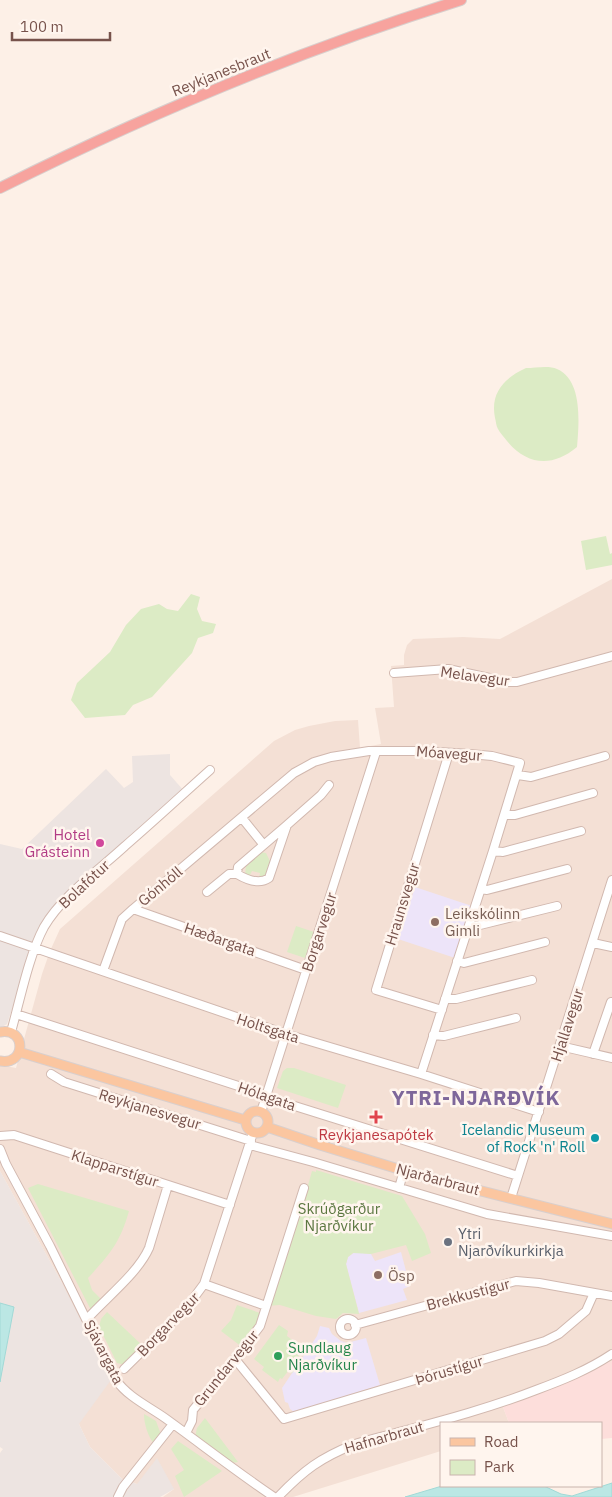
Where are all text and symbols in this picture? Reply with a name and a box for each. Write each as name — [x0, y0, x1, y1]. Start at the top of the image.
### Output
scale bar — [12, 10, 110, 42]
text: 100 m — [20, 17, 64, 36]
street label: Reykjanesbraut — [169, 44, 273, 100]
street label: Melavegur — [439, 662, 511, 690]
street label: Móavegur — [415, 741, 483, 765]
place label: Hotel Grásteinn — [25, 825, 90, 861]
marker: Hotel Grásteinn — [94, 837, 106, 849]
street label: Bolafótur — [55, 855, 114, 912]
street label: Hraunsvegur — [380, 860, 424, 948]
street label: Gónhóll — [134, 862, 186, 910]
street label: Borgarvegur — [297, 889, 341, 974]
place label: Leikskólinn Gimli — [445, 904, 520, 940]
marker: Leikskólinn Gimli — [429, 916, 441, 928]
street label: Hæðargata — [182, 918, 258, 960]
street label: Hjallavegur — [546, 986, 588, 1064]
street label: Holtsgata — [234, 1009, 302, 1047]
street label: Hólagata — [235, 1077, 299, 1115]
street label: Reykjanesvegur — [97, 1084, 204, 1134]
district label: YTRI-NJARÐVÍK — [392, 1084, 560, 1111]
marker: Reykjanesapótek — [370, 1111, 382, 1123]
place label: Icelandic Museum of Rock 'n' Roll — [461, 1120, 585, 1156]
place label: Reykjanesapótek — [318, 1125, 434, 1144]
marker: Icelandic Museum of Rock 'n' Roll — [589, 1132, 601, 1144]
street label: Klapparstígur — [69, 1145, 161, 1191]
street label: Njarðarbraut — [394, 1159, 482, 1199]
park label: Skrúðgarður Njarðvíkur — [298, 1199, 381, 1235]
place label: Ytri Njarðvíkurkirkja — [458, 1224, 564, 1260]
marker: Ytri Njarðvíkurkirkja — [442, 1236, 454, 1248]
place label: Ösp — [388, 1266, 415, 1285]
marker: Ösp — [372, 1269, 384, 1281]
street label: Brekkustígur — [424, 1274, 512, 1314]
street label: Borgarvegur — [133, 1287, 204, 1360]
street label: Sjávargata — [80, 1317, 128, 1387]
street label: Grundarvegur — [189, 1326, 263, 1410]
place label: Sundlaug Njarðvíkur — [288, 1338, 357, 1374]
marker: Sundlaug Njarðvíkur — [272, 1350, 284, 1362]
street label: Þórustígur — [413, 1351, 486, 1389]
street label: Hafnarbraut — [342, 1417, 426, 1457]
legend — [440, 1422, 602, 1487]
text: Road — [484, 1432, 519, 1451]
text: Park — [484, 1457, 514, 1476]

